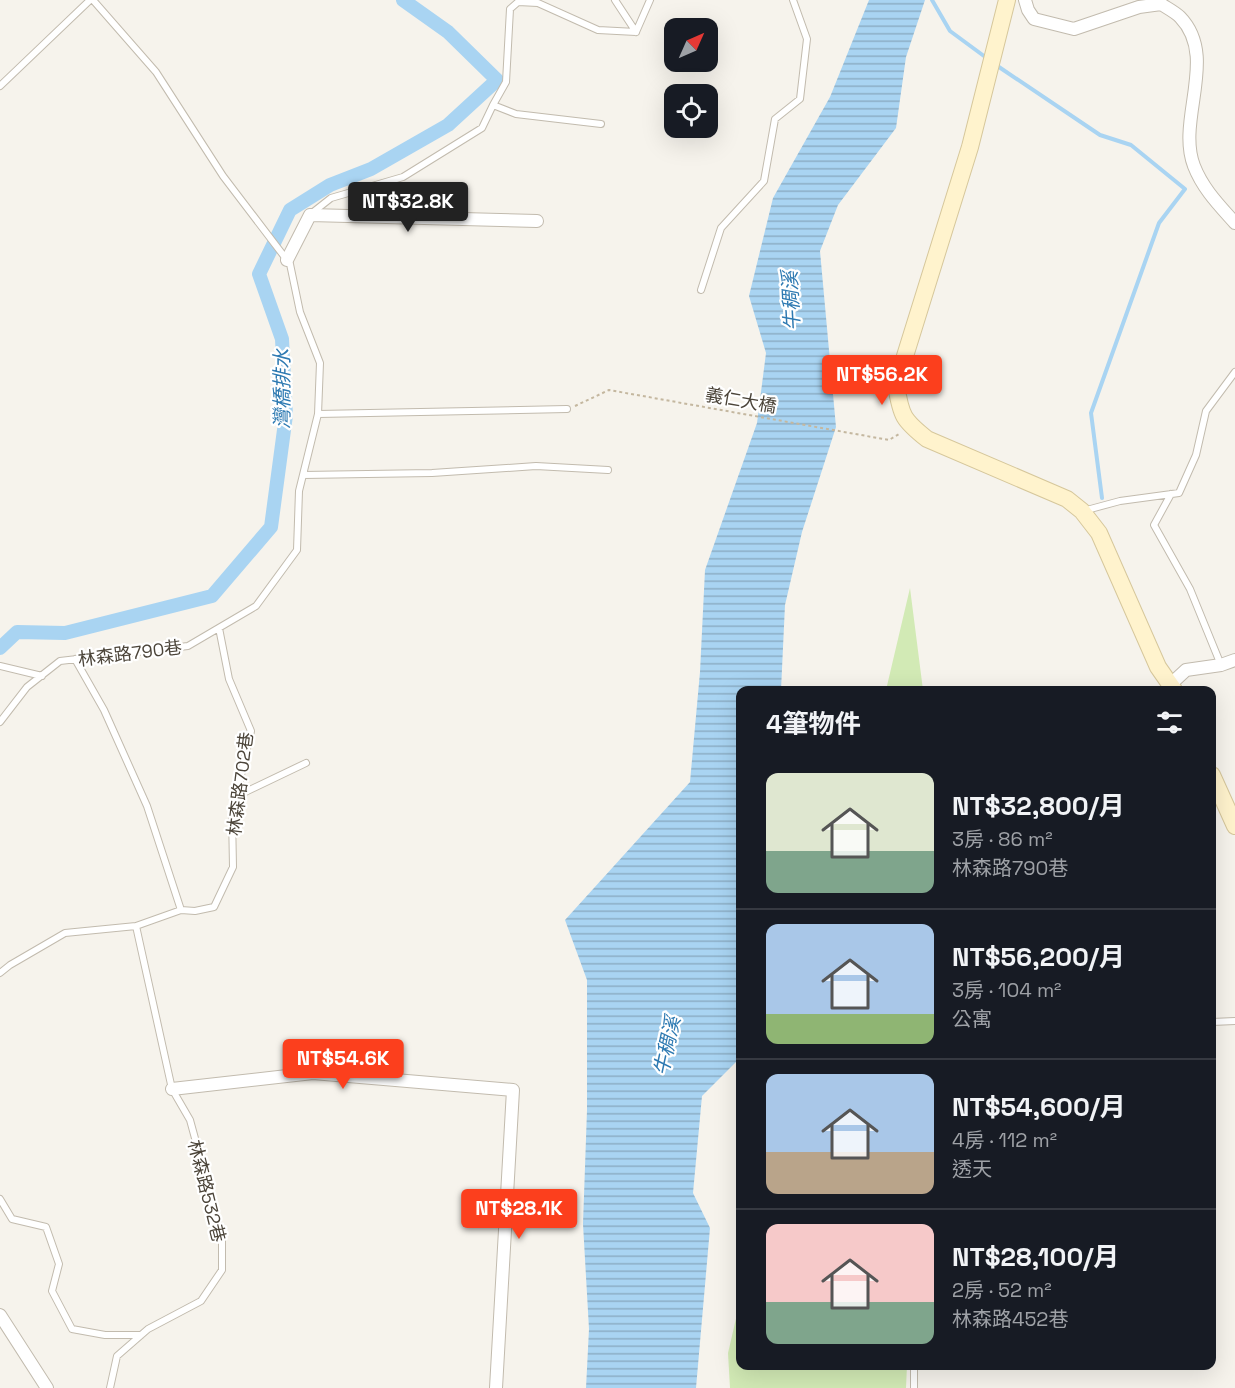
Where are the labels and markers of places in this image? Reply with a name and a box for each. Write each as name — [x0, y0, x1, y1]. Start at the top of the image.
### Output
pin: NT$32.8K — [346, 182, 470, 233]
pin: NT$56.2K — [820, 355, 944, 406]
pin: NT$54.6K — [281, 1039, 405, 1090]
pin: NT$28.1K — [457, 1189, 581, 1240]

